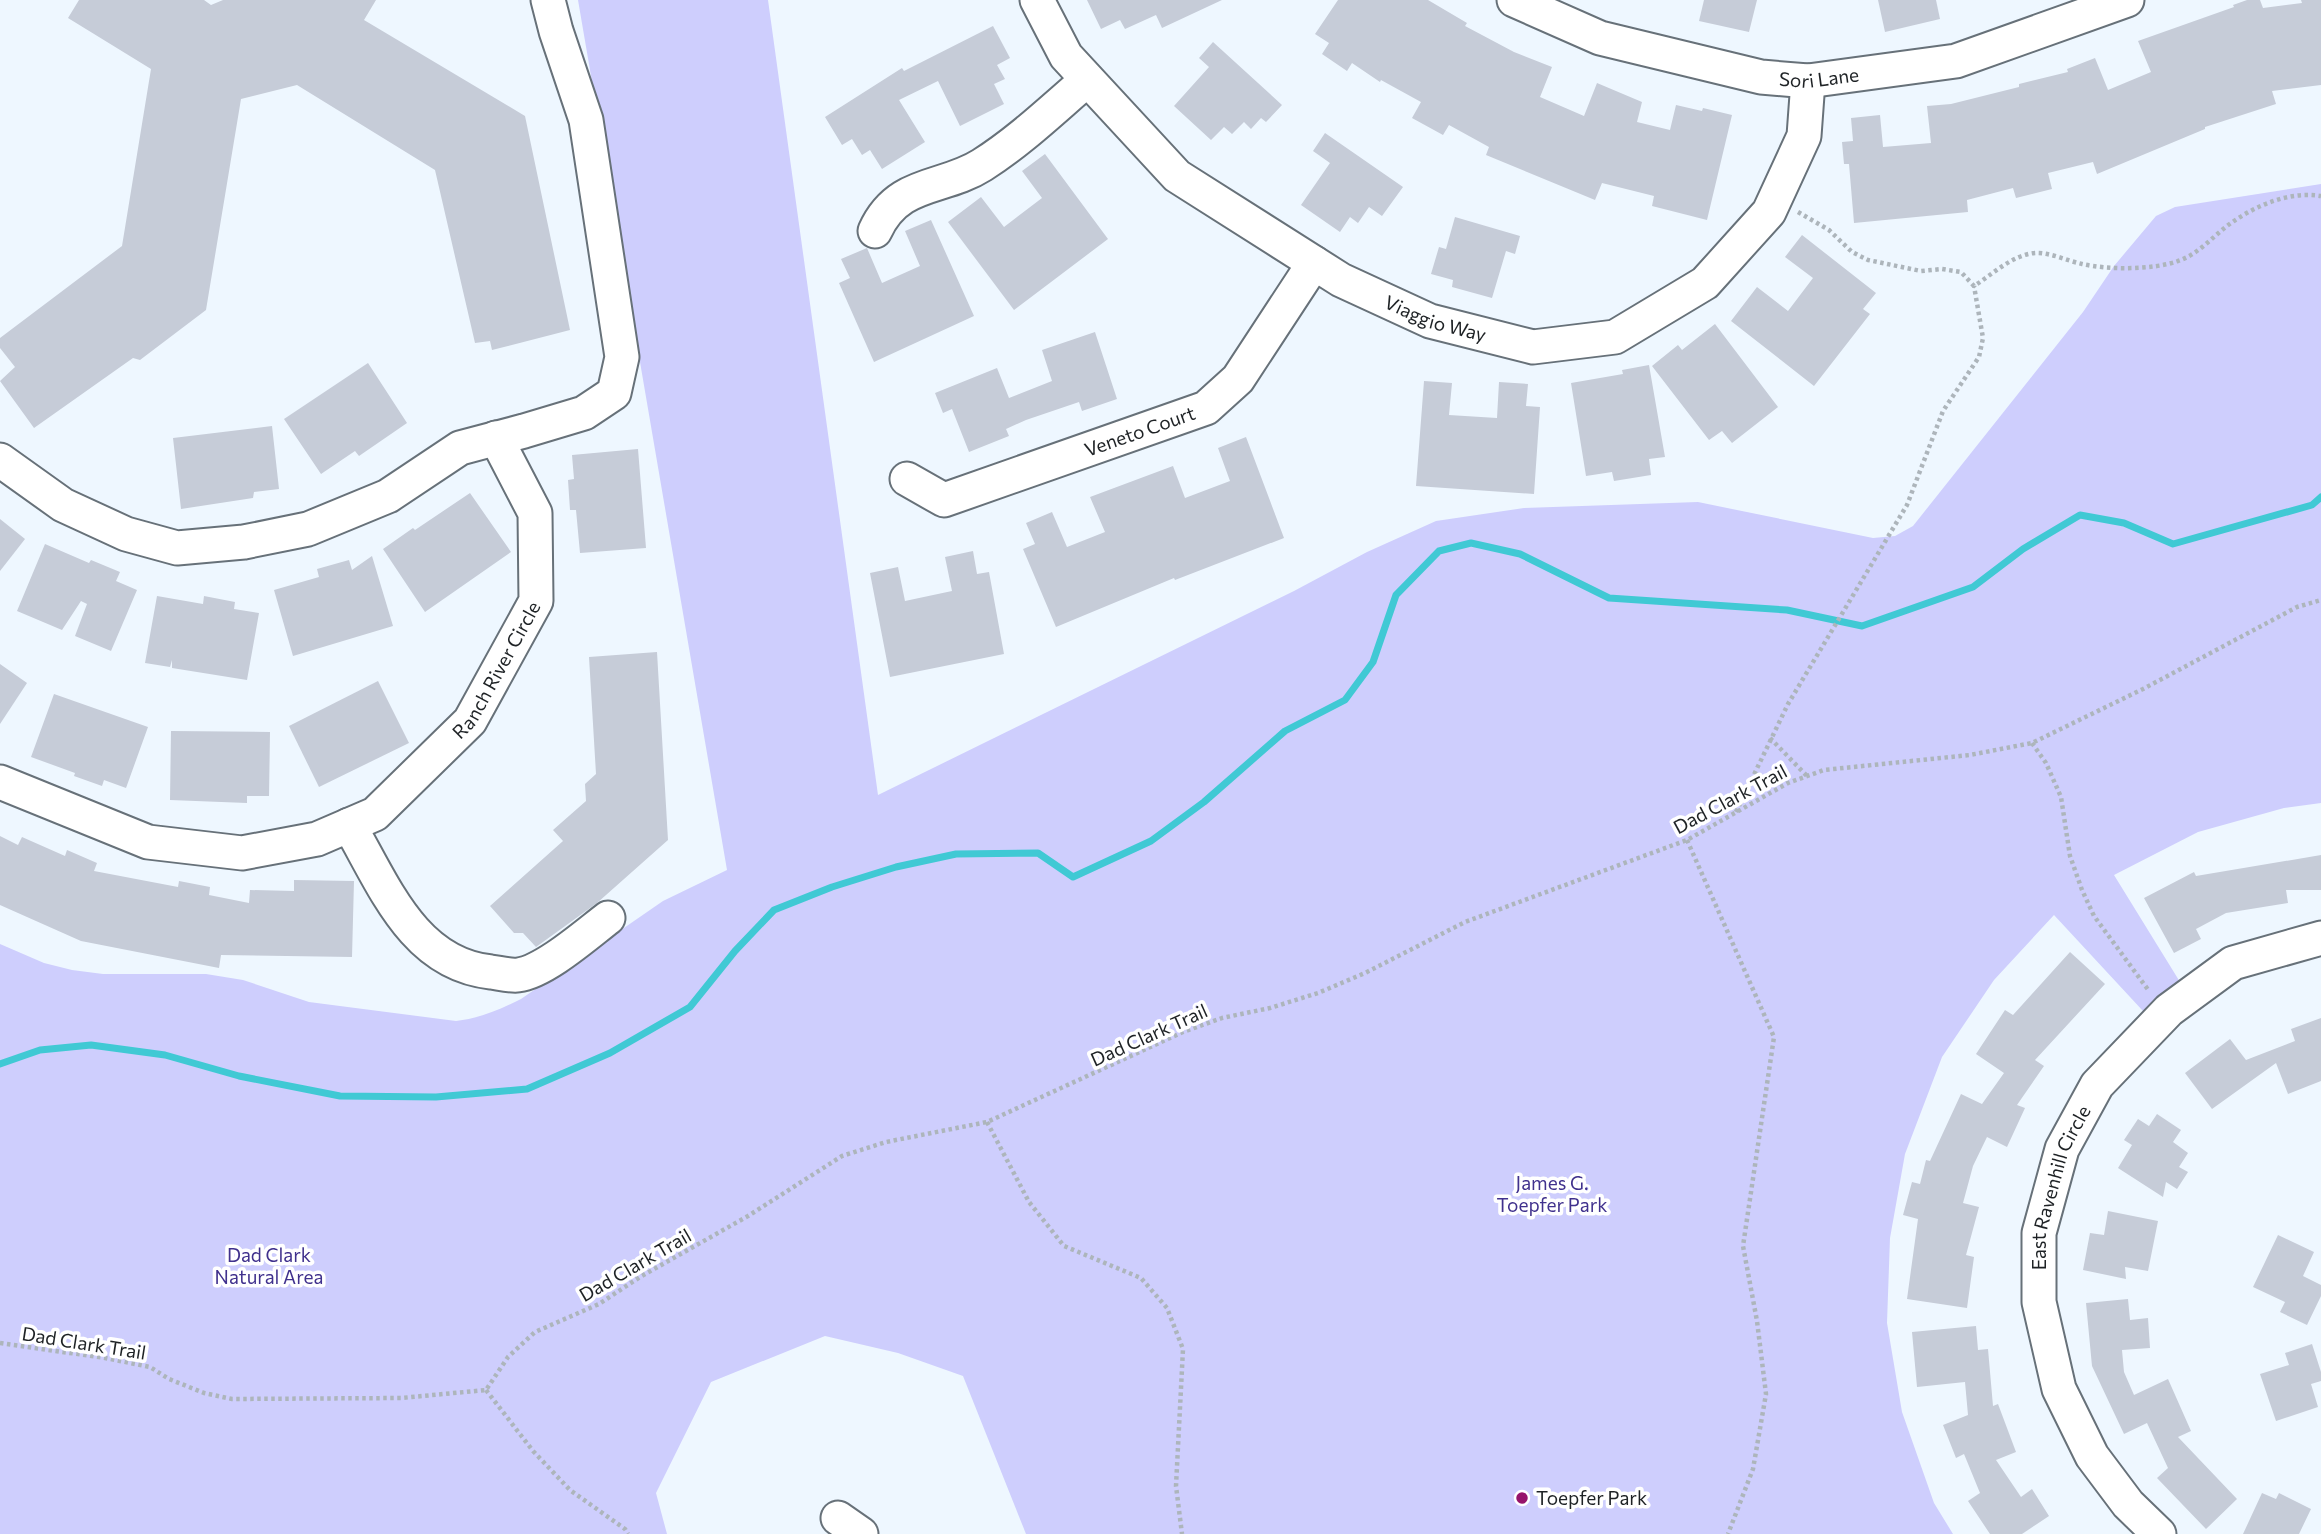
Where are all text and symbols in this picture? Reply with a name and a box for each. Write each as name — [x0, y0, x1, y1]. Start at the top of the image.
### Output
street label: Sori Lane — [1778, 62, 1860, 92]
street label: Viaggio Way — [1381, 290, 1489, 346]
street label: Veneto Court — [1081, 401, 1198, 461]
street label: Ranch River Circle — [447, 597, 545, 743]
street label: Dad Clark Trail — [1669, 759, 1791, 838]
street label: Dad Clark Trail — [1087, 999, 1211, 1071]
street label: East Ravenhill Circle — [2027, 1101, 2095, 1270]
park label: James G. Toepfer Park — [1496, 1171, 1608, 1216]
street label: Dad Clark Trail — [575, 1223, 695, 1306]
park label: Dad Clark Natural Area — [215, 1243, 323, 1288]
street label: Dad Clark Trail — [20, 1321, 148, 1364]
place label: Toepfer Park — [1536, 1486, 1647, 1509]
marker: Toepfer Park — [1514, 1490, 1530, 1506]

